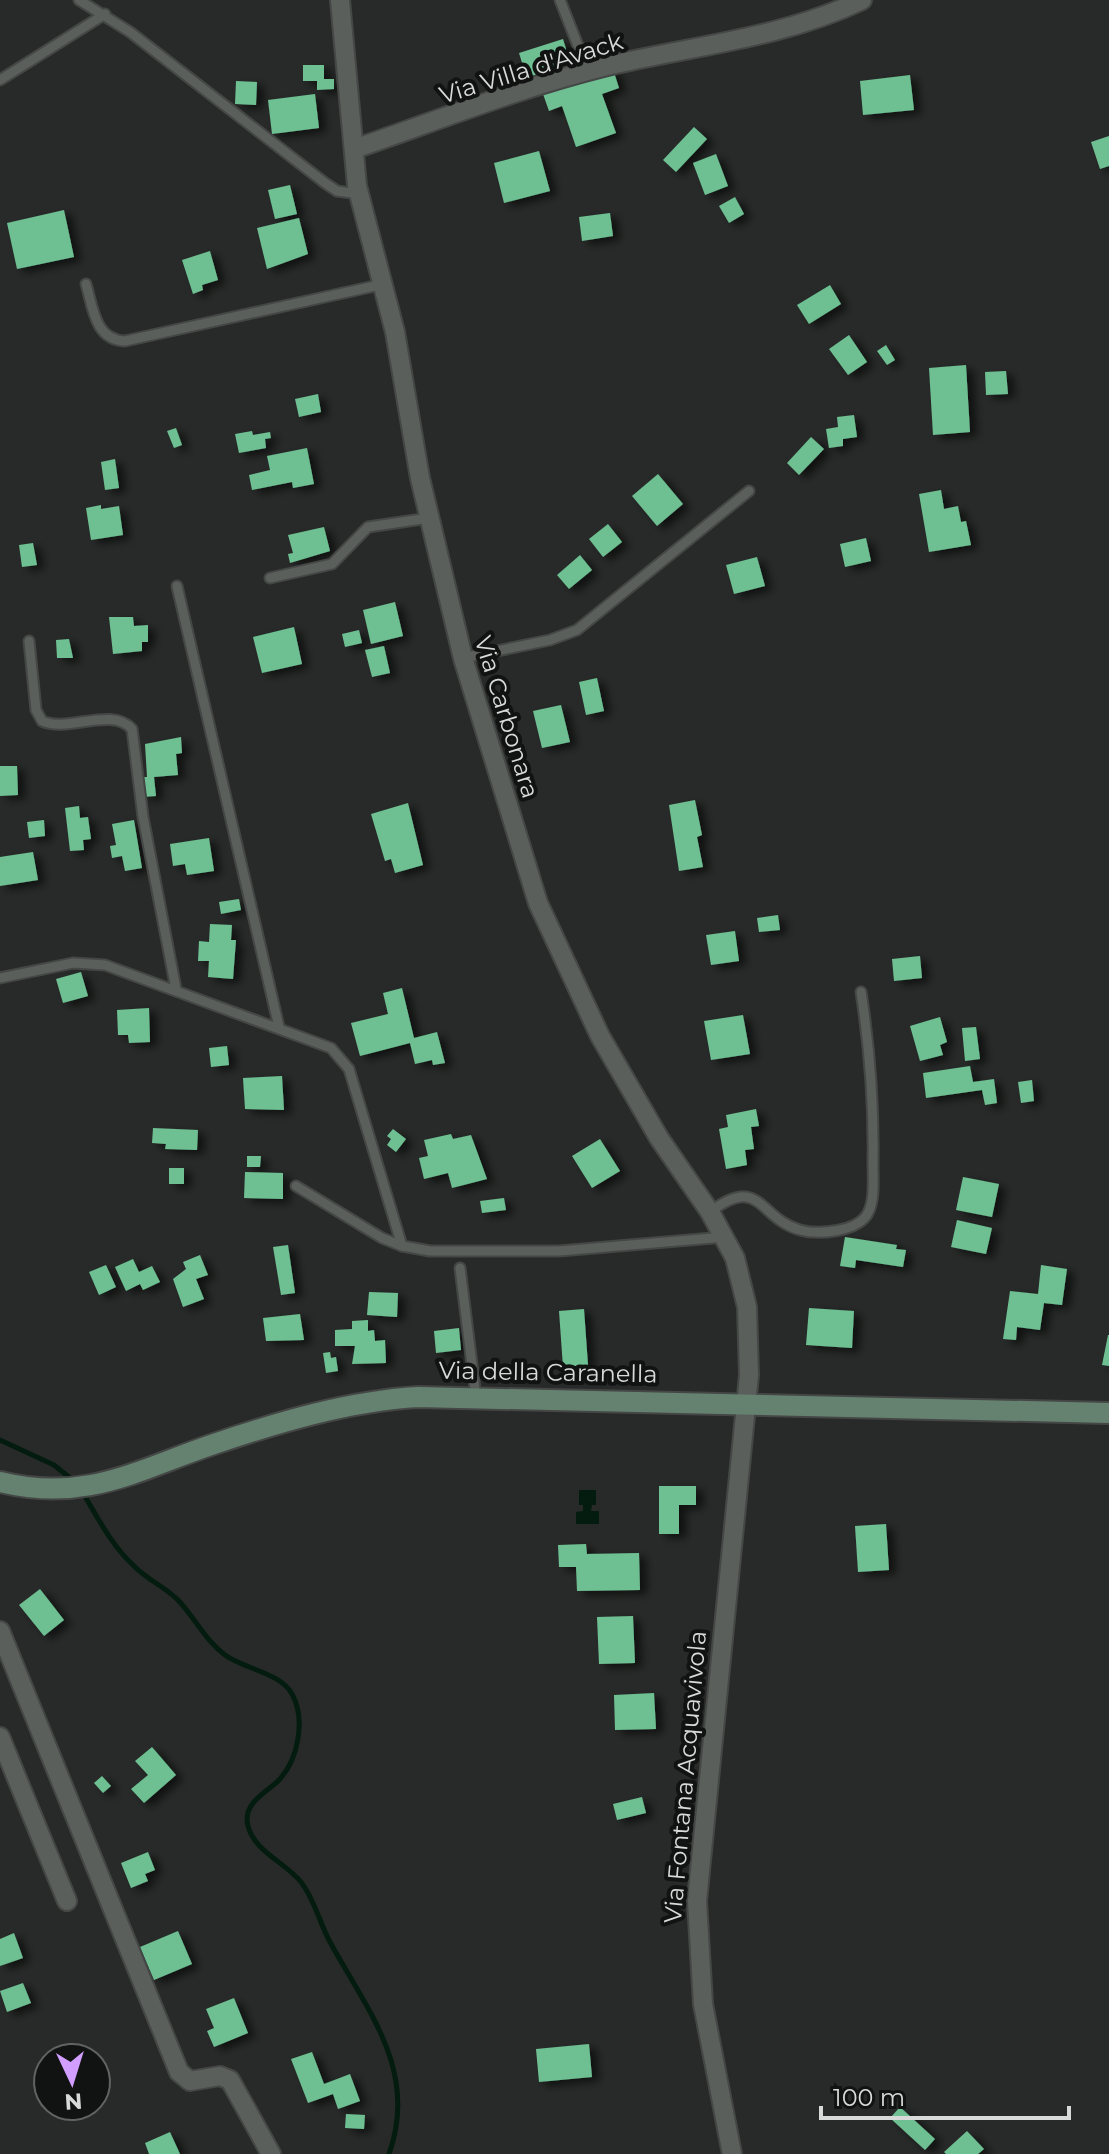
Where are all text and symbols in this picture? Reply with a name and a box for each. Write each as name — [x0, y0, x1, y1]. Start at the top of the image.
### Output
street label: Via Villa d'Avack — [436, 26, 627, 110]
street label: Via Carbonara — [469, 632, 545, 802]
street label: Via della Caranella — [438, 1356, 658, 1388]
street label: Via Fontana Acquavivola — [658, 1629, 712, 1925]
north arrow — [32, 2042, 112, 2122]
scale bar — [821, 2070, 1069, 2120]
text: 100 m — [833, 2083, 905, 2112]
text: N — [64, 2087, 83, 2116]

